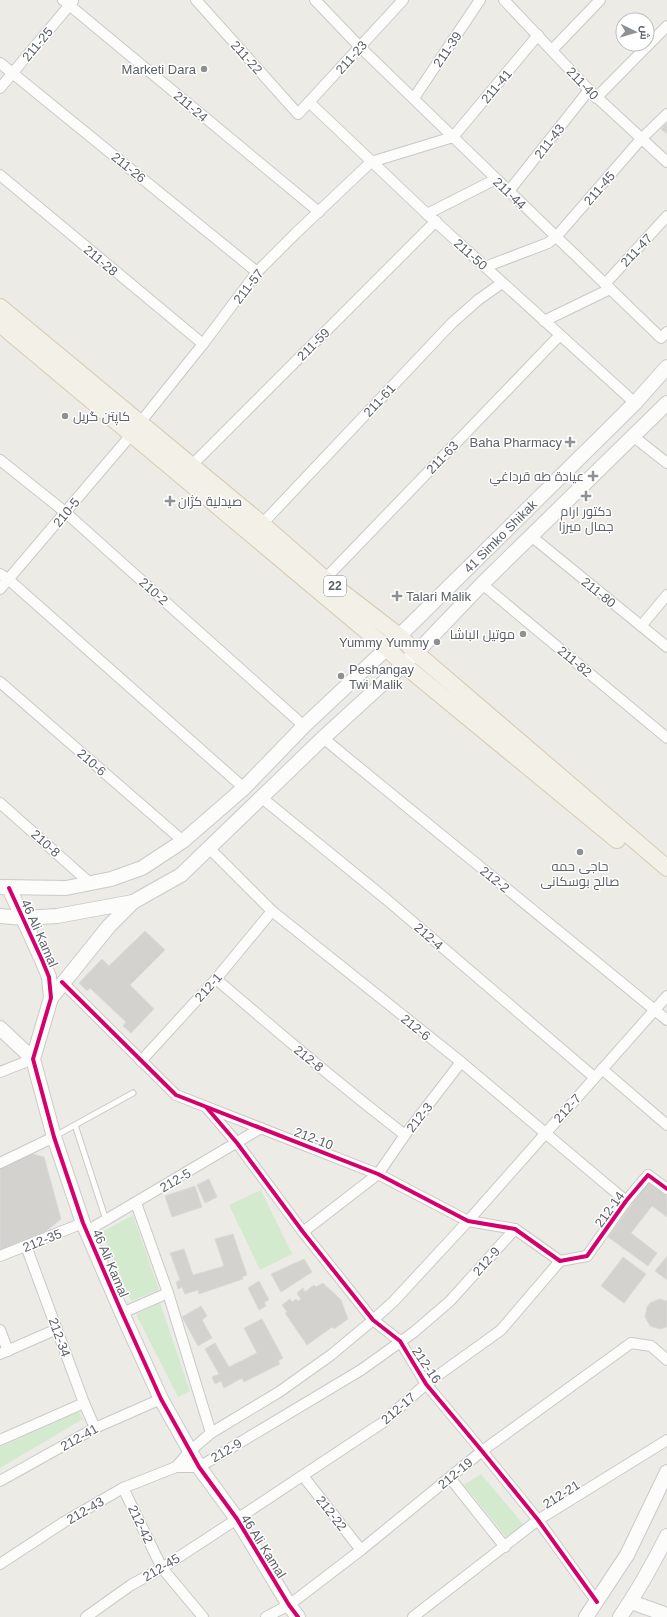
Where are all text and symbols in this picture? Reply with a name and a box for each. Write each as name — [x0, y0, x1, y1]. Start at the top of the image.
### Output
north arrow — [615, 12, 655, 52]
street label: 211-25 — [19, 24, 56, 64]
text: ش — [637, 25, 652, 40]
street label: 211-39 — [430, 29, 465, 70]
street label: 211-22 — [228, 38, 265, 77]
street label: 211-23 — [333, 38, 370, 77]
place label: Marketi Dara — [122, 62, 197, 77]
marker: Marketi Dara — [199, 64, 209, 74]
street label: 211-40 — [564, 64, 602, 103]
street label: 211-41 — [478, 66, 515, 106]
street label: 211-24 — [171, 88, 211, 125]
street label: 211-43 — [531, 121, 567, 161]
street label: 211-26 — [109, 149, 149, 186]
street label: 211-45 — [581, 168, 618, 208]
street label: 211-44 — [490, 174, 529, 212]
street label: 211-47 — [617, 231, 655, 270]
street label: 211-50 — [451, 236, 490, 273]
street label: 211-28 — [81, 242, 121, 279]
street label: 211-57 — [230, 266, 266, 306]
street label: 211-59 — [294, 325, 333, 364]
street label: 211-61 — [360, 381, 398, 420]
place label: کاپتن گریل — [73, 409, 130, 426]
marker: کاپتن گریل — [60, 411, 70, 421]
place label: Baha Pharmacy — [470, 435, 562, 450]
marker: Baha Pharmacy — [565, 437, 575, 447]
street label: 211-63 — [423, 438, 461, 477]
place label: عيادة طه قرداغي — [490, 469, 584, 487]
marker: عيادة طه قرداغي — [587, 470, 599, 482]
marker: دكتور ارام جمال ميرزا — [580, 490, 592, 502]
place label: صيدلية كژان — [178, 494, 242, 509]
street label: 210-5 — [50, 495, 83, 530]
marker: صيدلية كژان — [165, 496, 175, 506]
street label: 41 Simko Shikak — [461, 496, 540, 576]
place label: دكتور ارام جمال ميرزا — [558, 504, 614, 535]
street label: 211-80 — [579, 574, 619, 611]
street label: 210-2 — [136, 575, 171, 608]
road number: 22 — [324, 576, 346, 596]
place label: Talari Malik — [406, 589, 472, 604]
marker: Talari Malik — [391, 590, 403, 602]
place label: موتيل الباشا — [450, 627, 515, 642]
marker: موتيل الباشا — [518, 629, 528, 639]
place label: Yummy Yummy — [339, 635, 429, 650]
marker: Yummy Yummy — [432, 637, 442, 647]
street label: 211-82 — [555, 643, 595, 680]
place label: Peshangay Twi Malik — [349, 662, 415, 692]
marker: Peshangay Twi Malik — [336, 671, 346, 681]
street label: 210-6 — [74, 746, 109, 779]
street label: 210-8 — [28, 827, 63, 860]
marker: حاجی حمه صالح بوسکانی — [575, 847, 585, 857]
place label: حاجی حمه صالح بوسکانی — [541, 859, 619, 890]
street label: 212-2 — [477, 863, 512, 896]
street label: 46 Ali Kamal — [18, 897, 61, 969]
street label: 212-4 — [411, 920, 446, 953]
street label: 212-1 — [192, 970, 225, 1005]
street label: 212-6 — [398, 1011, 433, 1044]
street label: 212-8 — [291, 1042, 326, 1075]
street label: 212-7 — [551, 1091, 584, 1126]
street label: 212-3 — [403, 1100, 436, 1135]
street label: 212-10 — [292, 1124, 335, 1153]
street label: 212-5 — [157, 1165, 193, 1195]
street label: 212-14 — [591, 1189, 627, 1230]
street label: 212-35 — [21, 1226, 64, 1255]
street label: 46 Ali Kamal — [90, 1227, 132, 1299]
street label: 212-9 — [470, 1244, 503, 1279]
street label: 212-34 — [46, 1316, 74, 1359]
street label: 212-16 — [409, 1344, 444, 1386]
street label: 212-17 — [378, 1389, 419, 1427]
street label: 212-41 — [58, 1421, 101, 1454]
street label: 212-9 — [208, 1435, 244, 1465]
street label: 212-19 — [435, 1455, 476, 1492]
street label: 212-21 — [540, 1477, 582, 1512]
street label: 212-22 — [313, 1493, 350, 1534]
street label: 212-43 — [64, 1494, 107, 1527]
street label: 212-42 — [125, 1503, 156, 1546]
street label: 46 Ali Kamal — [238, 1512, 289, 1581]
street label: 212-45 — [140, 1551, 182, 1584]

